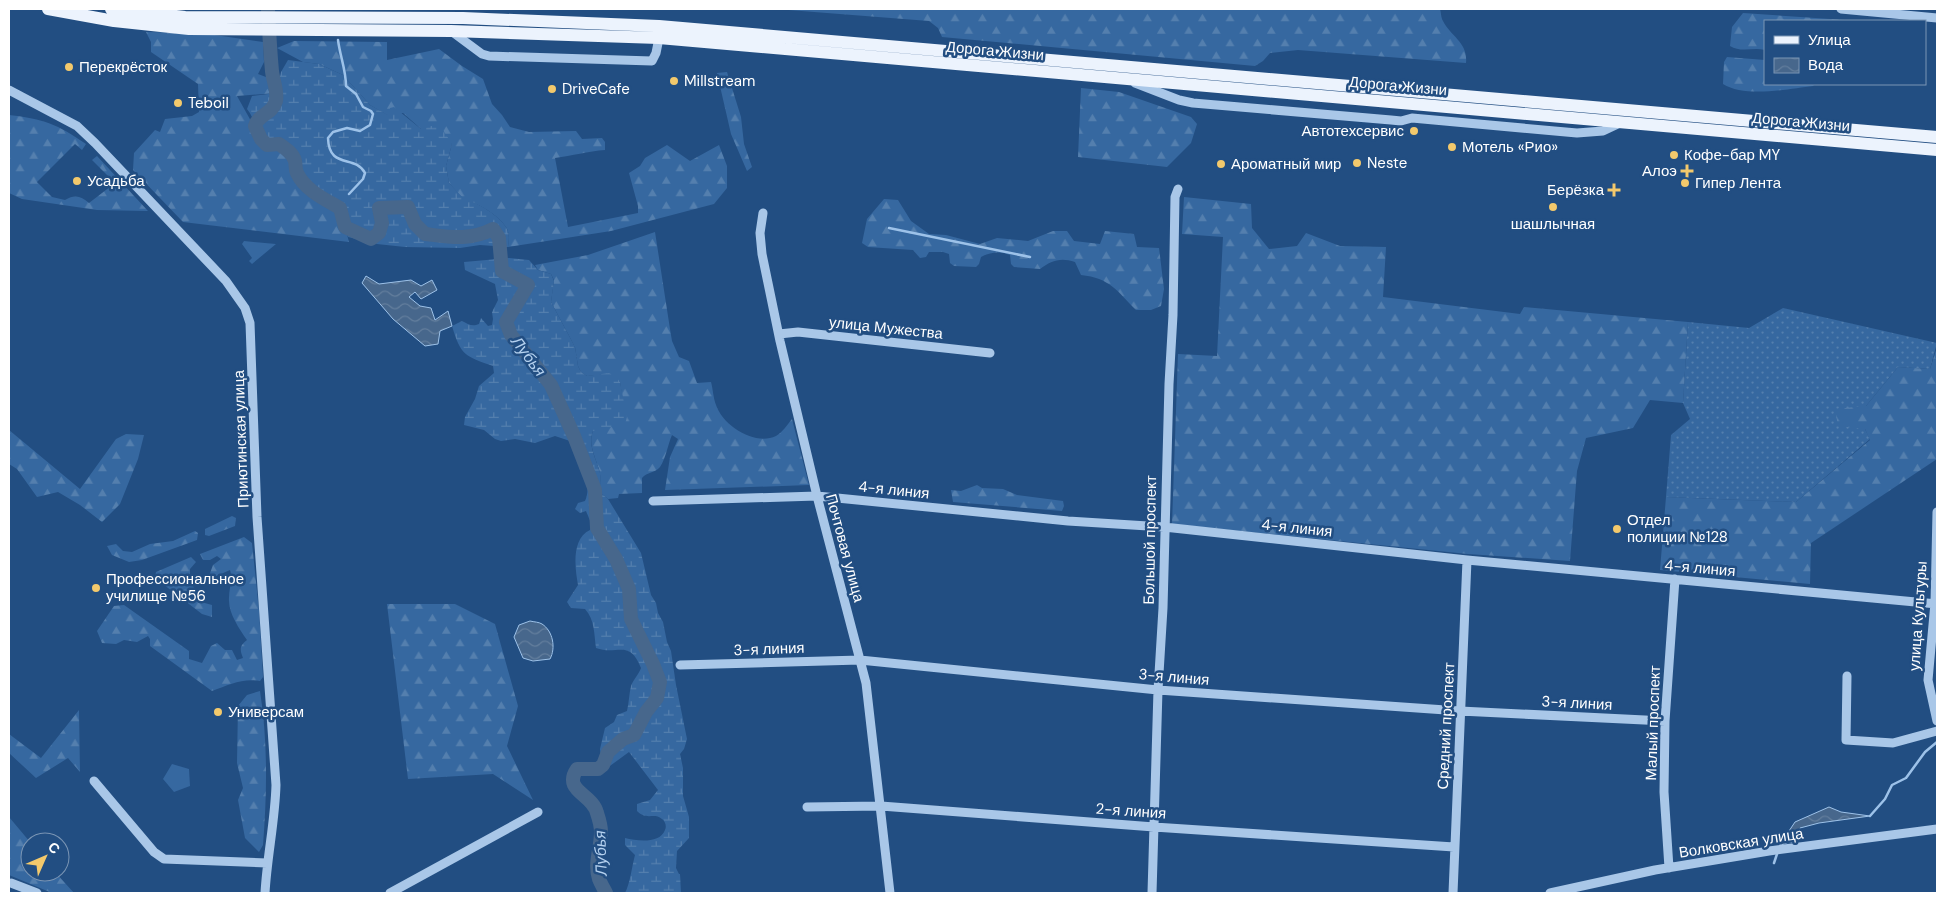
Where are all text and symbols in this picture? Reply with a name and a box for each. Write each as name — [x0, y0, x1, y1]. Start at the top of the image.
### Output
legend — [1764, 20, 1926, 85]
text: Улица — [1808, 30, 1851, 50]
street label: Дорога Жизни — [945, 37, 1045, 65]
text: Вода — [1808, 55, 1844, 75]
place label: Перекрёсток — [79, 57, 168, 77]
marker: Перекрёсток — [63, 61, 75, 73]
place label: Millstream — [684, 71, 755, 91]
street label: Дорога Жизни — [1348, 72, 1448, 100]
marker: Millstream — [668, 75, 680, 87]
place label: DriveCafe — [562, 79, 630, 99]
marker: DriveCafe — [546, 83, 558, 95]
place label: Teboil — [188, 93, 229, 113]
marker: Teboil — [172, 97, 184, 109]
street label: Дорога Жизни — [1751, 108, 1851, 136]
place label: Автотехсервис — [1302, 121, 1404, 141]
marker: Автотехсервис — [1408, 125, 1420, 137]
place label: Мотель «Рио» — [1462, 137, 1558, 157]
marker: Мотель «Рио» — [1446, 141, 1458, 153]
place label: Кофе-бар MY — [1684, 145, 1780, 165]
marker: Кофе-бар MY — [1668, 149, 1680, 161]
place label: Neste — [1367, 153, 1407, 173]
place label: Ароматный мир — [1231, 154, 1341, 174]
marker: Neste — [1351, 157, 1363, 169]
marker: Ароматный мир — [1215, 158, 1227, 170]
place label: Алоэ — [1642, 161, 1677, 181]
marker: Алоэ — [1681, 165, 1693, 177]
place label: Усадьба — [87, 171, 145, 191]
place label: Гипер Лента — [1695, 173, 1782, 193]
marker: Усадьба — [71, 175, 83, 187]
marker: Гипер Лента — [1679, 177, 1691, 189]
place label: Берёзка — [1547, 180, 1605, 200]
marker: Берёзка — [1608, 184, 1620, 196]
marker: шашлычная — [1547, 201, 1559, 213]
place label: шашлычная — [1511, 214, 1595, 234]
street label: улица Мужества — [828, 312, 945, 344]
water label: Лубья — [506, 331, 551, 381]
street label: Приютинская улица — [229, 369, 253, 508]
street label: Большой проспект — [1139, 475, 1161, 605]
street label: 4-я линия — [858, 476, 930, 504]
street label: Почтовая улица — [821, 492, 869, 605]
place label: Отдел полиции №128 — [1627, 510, 1728, 547]
street label: 4-я линия — [1261, 514, 1333, 542]
marker: Отдел полиции №128 — [1611, 523, 1623, 535]
street label: 4-я линия — [1664, 555, 1736, 581]
street label: улица Культуры — [1904, 560, 1932, 672]
place label: Профессиональное училище №56 — [106, 569, 244, 606]
marker: Профессиональное училище №56 — [90, 582, 102, 594]
street label: 3-я линия — [733, 638, 805, 660]
street label: Средний проспект — [1433, 662, 1459, 790]
street label: 3-я линия — [1138, 664, 1210, 690]
street label: Малый проспект — [1641, 665, 1665, 781]
street label: 3-я линия — [1541, 691, 1613, 715]
place label: Универсам — [228, 702, 304, 722]
marker: Универсам — [212, 706, 224, 718]
street label: 2-я линия — [1095, 799, 1167, 823]
street label: Волковская улица — [1677, 823, 1805, 863]
water label: Лубья — [589, 830, 612, 877]
north arrow — [20, 832, 70, 882]
text: С — [44, 838, 64, 858]

